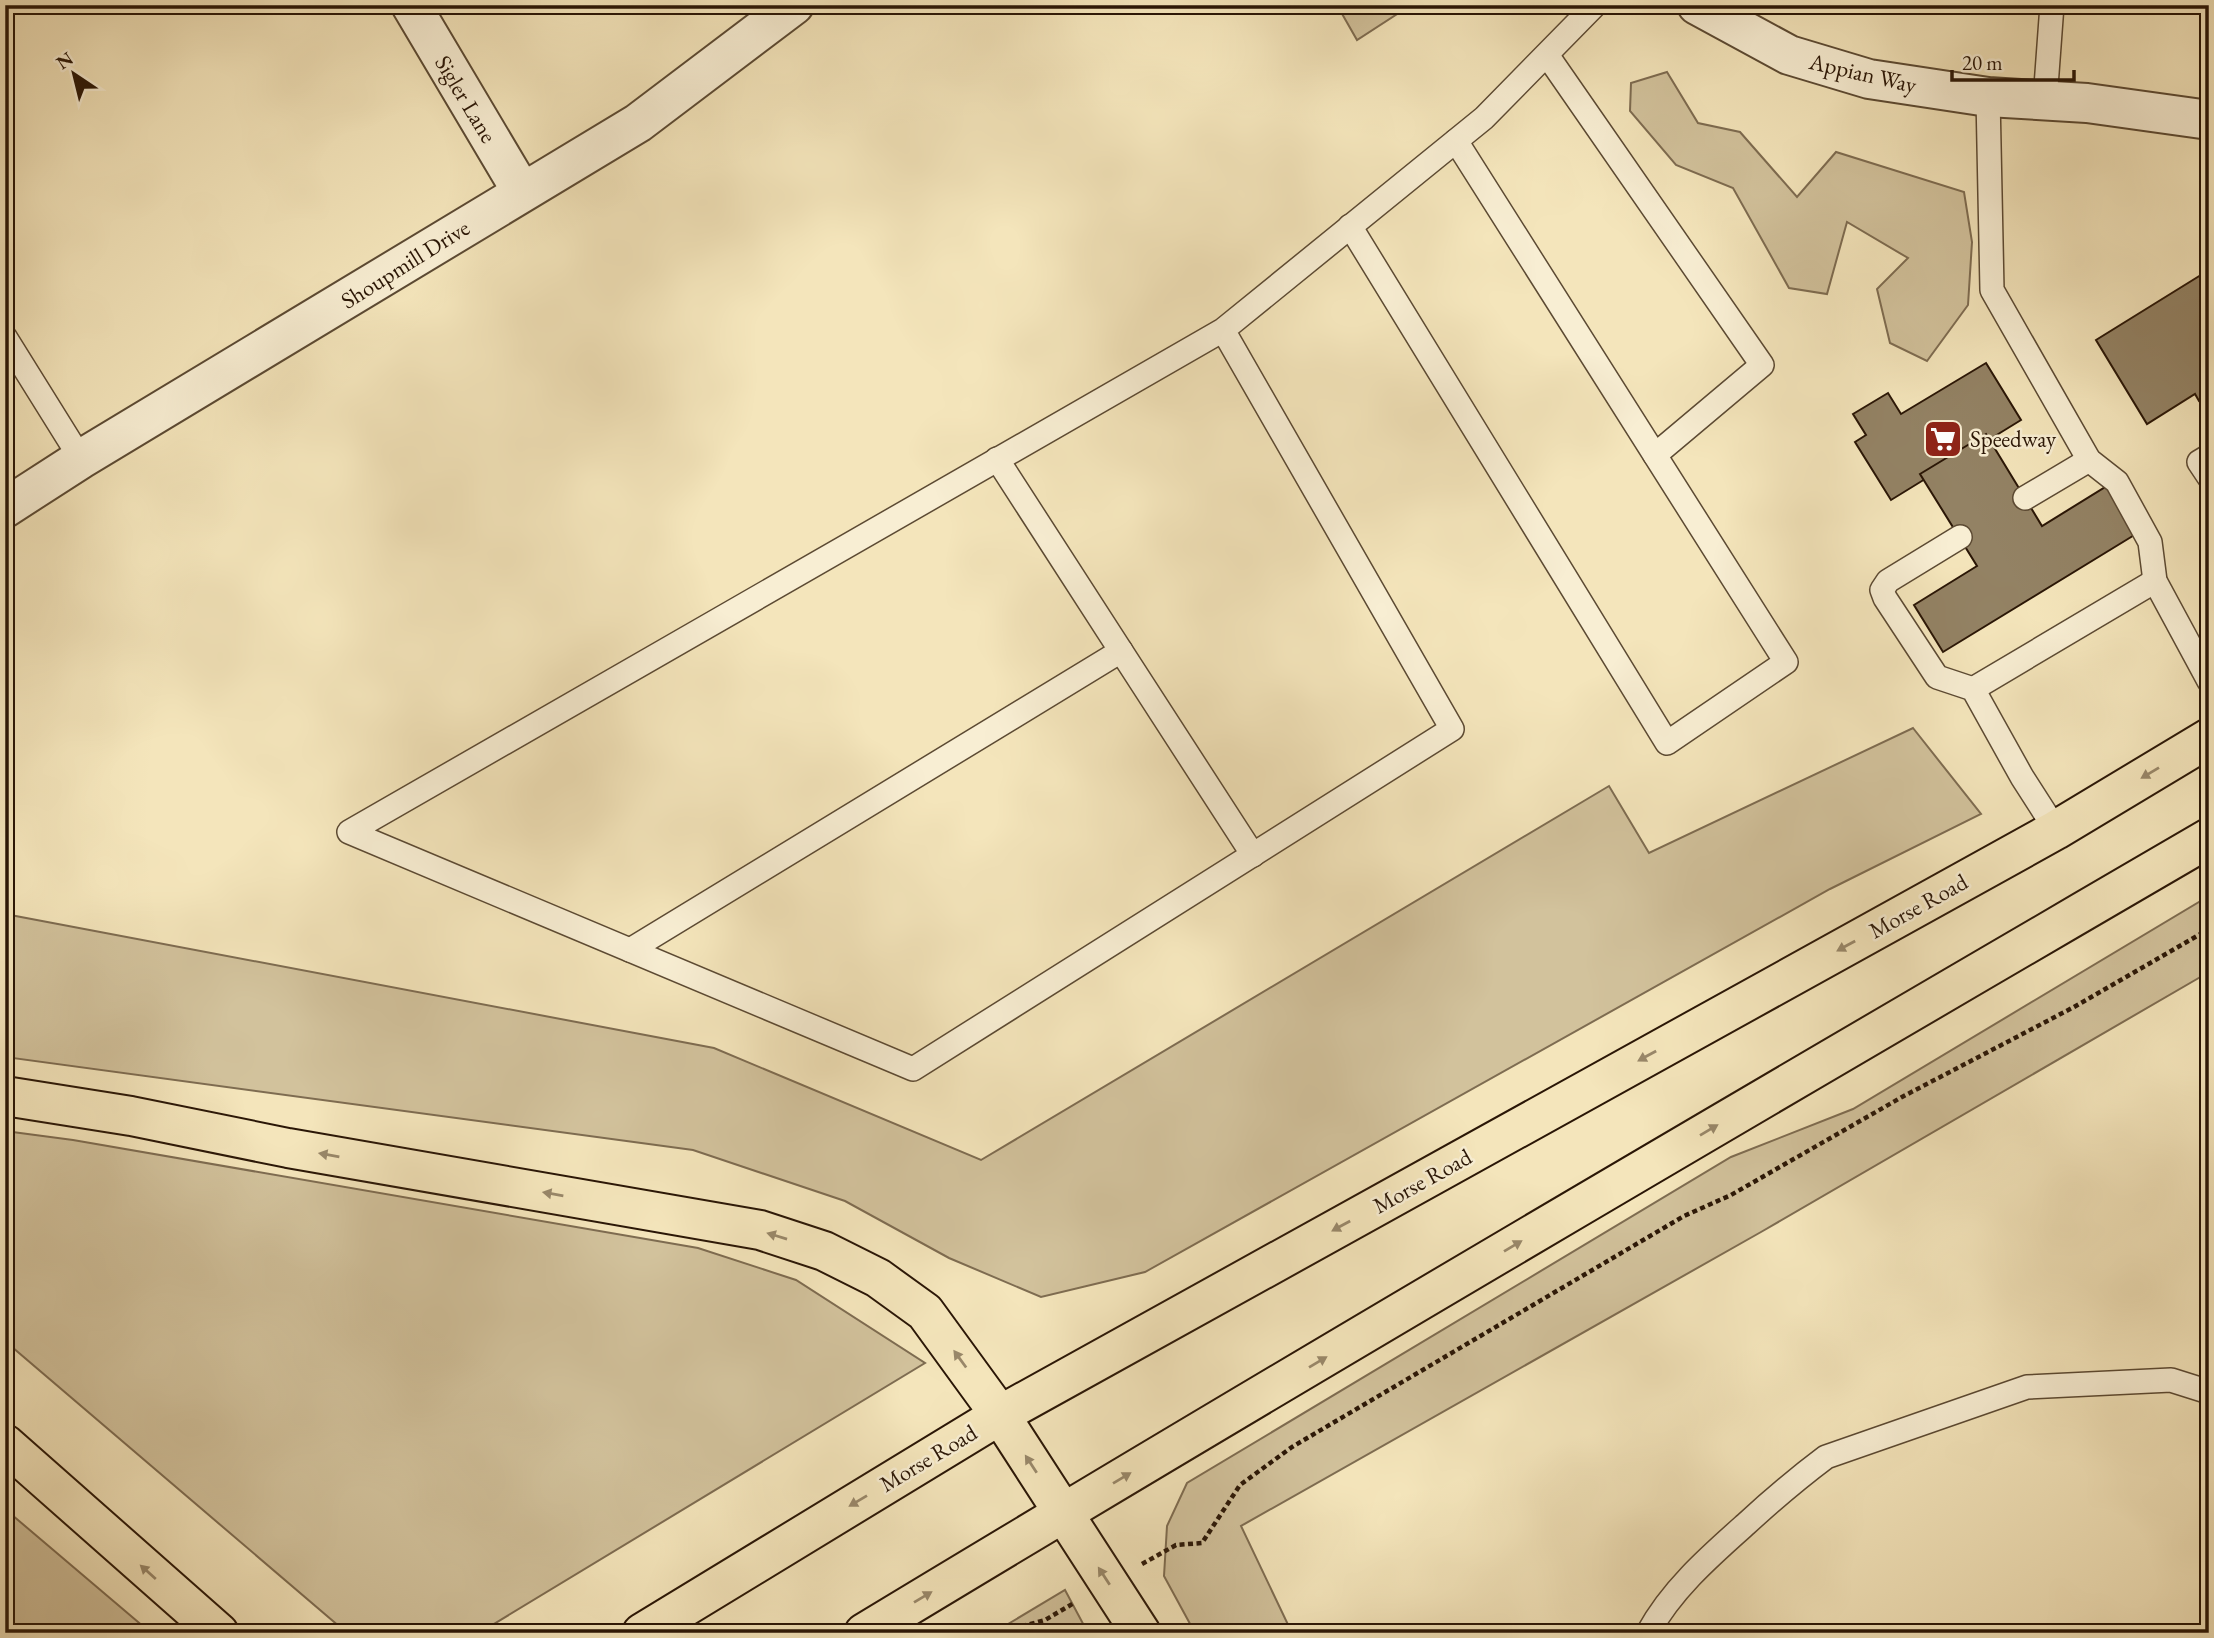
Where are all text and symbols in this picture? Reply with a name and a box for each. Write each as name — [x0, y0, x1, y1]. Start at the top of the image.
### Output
north arrow — [38, 38, 108, 108]
scale bar — [1952, 38, 2074, 82]
text: N — [51, 45, 79, 75]
street label: Appian Way — [1805, 46, 1920, 100]
text: 20 m — [1962, 49, 2003, 76]
street label: Sigler Lane — [428, 50, 504, 148]
street label: Shoupmill Drive — [335, 213, 475, 315]
supermarket icon: Speedway — [1922, 418, 1964, 460]
place label: Speedway — [1970, 424, 2057, 454]
one-way arrow — [2141, 767, 2160, 780]
street label: Morse Road — [1863, 866, 1973, 945]
one-way arrow — [1836, 940, 1856, 952]
one-way arrow — [1637, 1050, 1657, 1062]
one-way arrow — [1700, 1124, 1719, 1136]
street label: Morse Road — [1367, 1141, 1477, 1220]
one-way arrow — [318, 1149, 340, 1160]
one-way arrow — [542, 1188, 564, 1199]
one-way arrow — [1331, 1220, 1350, 1232]
one-way arrow — [766, 1230, 787, 1240]
one-way arrow — [1504, 1240, 1523, 1252]
one-way arrow — [953, 1350, 967, 1368]
one-way arrow — [1308, 1356, 1327, 1368]
street label: Morse Road — [874, 1417, 983, 1499]
one-way arrow — [1025, 1454, 1038, 1473]
one-way arrow — [1112, 1472, 1131, 1484]
one-way arrow — [848, 1495, 867, 1508]
one-way arrow — [140, 1565, 157, 1580]
one-way arrow — [1098, 1566, 1111, 1585]
one-way arrow — [913, 1591, 932, 1604]

